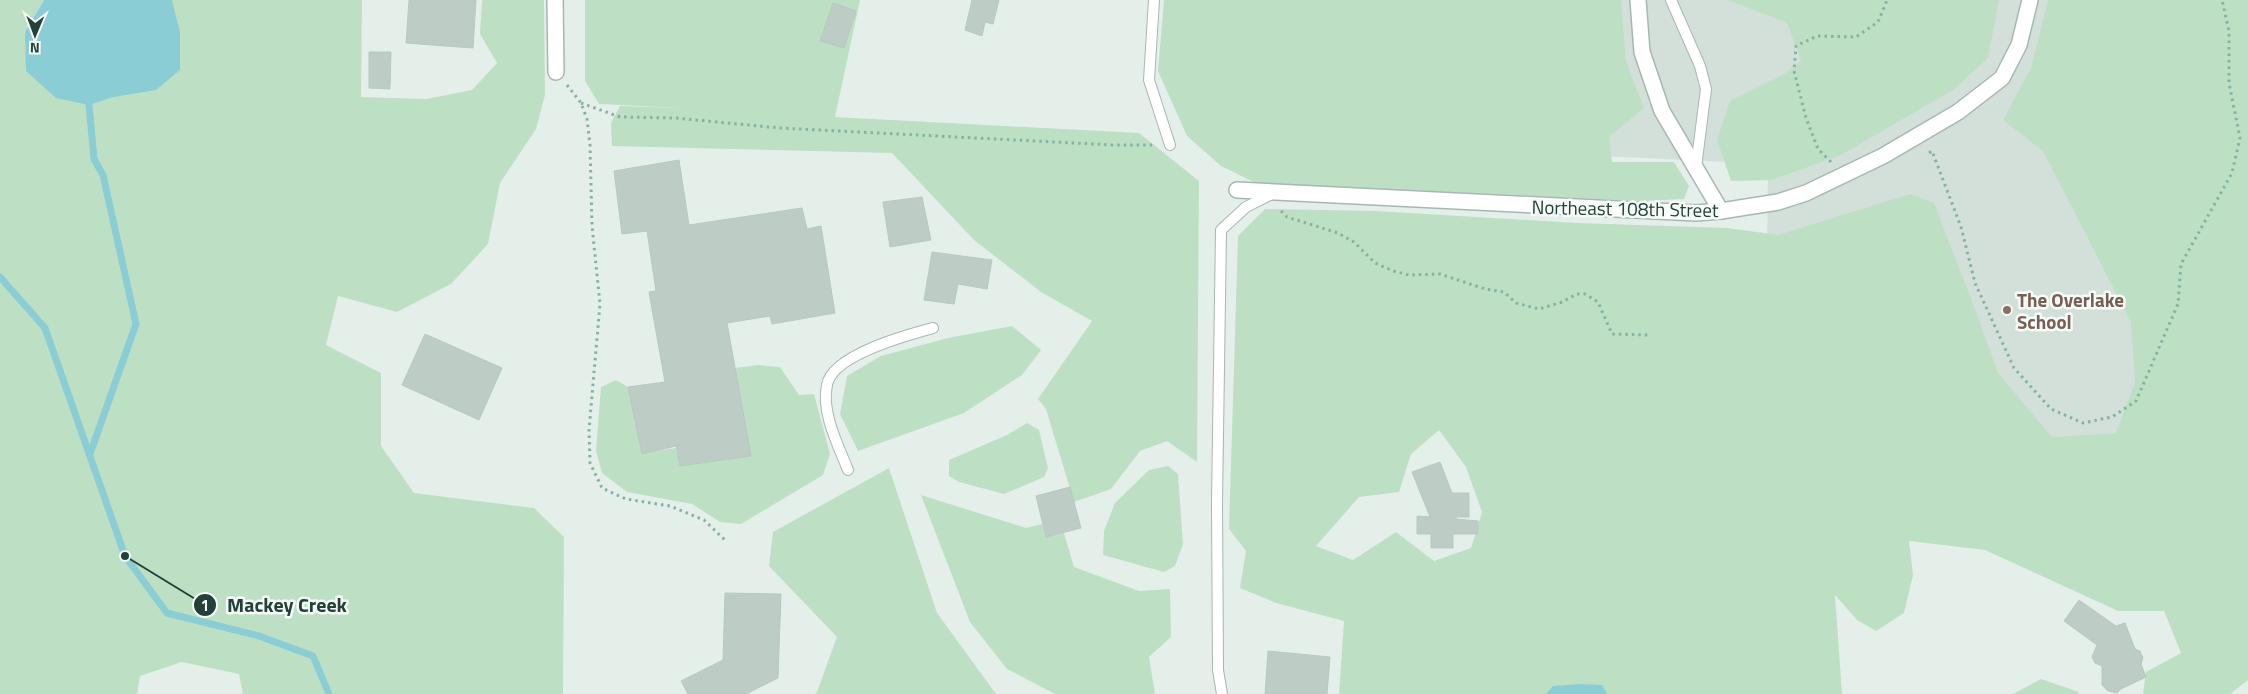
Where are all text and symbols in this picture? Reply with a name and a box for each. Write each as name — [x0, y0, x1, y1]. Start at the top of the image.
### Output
north arrow — [10, 10, 60, 60]
text: N — [30, 38, 40, 59]
street label: Northeast 108th Street — [1531, 192, 1719, 224]
place label: The Overlake School — [2017, 285, 2124, 336]
marker: The Overlake School — [2001, 304, 2013, 316]
callout: Mackey Creek — [192, 588, 357, 623]
text: Mackey Creek — [227, 589, 348, 620]
text: 1 — [201, 594, 209, 617]

